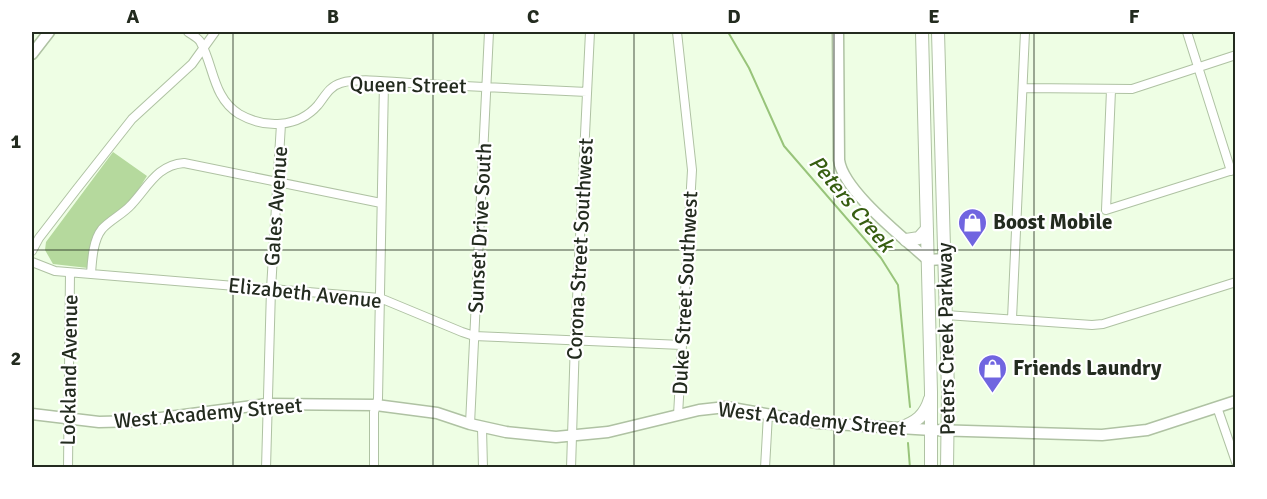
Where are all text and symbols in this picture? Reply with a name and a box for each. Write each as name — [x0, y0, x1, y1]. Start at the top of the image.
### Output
text: A — [127, 4, 140, 29]
text: B — [327, 4, 339, 29]
text: C — [527, 4, 539, 29]
text: D — [727, 4, 741, 29]
text: E — [928, 4, 940, 29]
text: F — [1129, 4, 1140, 29]
street label: Queen Street — [349, 71, 467, 99]
text: 1 — [11, 129, 22, 154]
street label: Corona Street Southwest — [561, 137, 599, 361]
street label: Sunset Drive South — [463, 142, 497, 314]
street label: Gales Avenue — [259, 145, 293, 267]
water label: Peters Creek — [803, 149, 901, 259]
street label: Duke Street Southwest — [667, 190, 703, 396]
shop icon: Boost Mobile — [956, 206, 988, 248]
place label: Boost Mobile — [993, 209, 1112, 235]
street label: Peters Creek Parkway — [931, 242, 961, 436]
street label: Elizabeth Avenue — [227, 272, 383, 314]
street label: Lockland Avenue — [55, 294, 83, 446]
text: 2 — [11, 346, 21, 371]
shop icon: Friends Laundry — [976, 352, 1008, 394]
place label: Friends Laundry — [1013, 355, 1162, 381]
street label: West Academy Street — [113, 392, 303, 434]
street label: West Academy Street — [717, 396, 907, 442]

